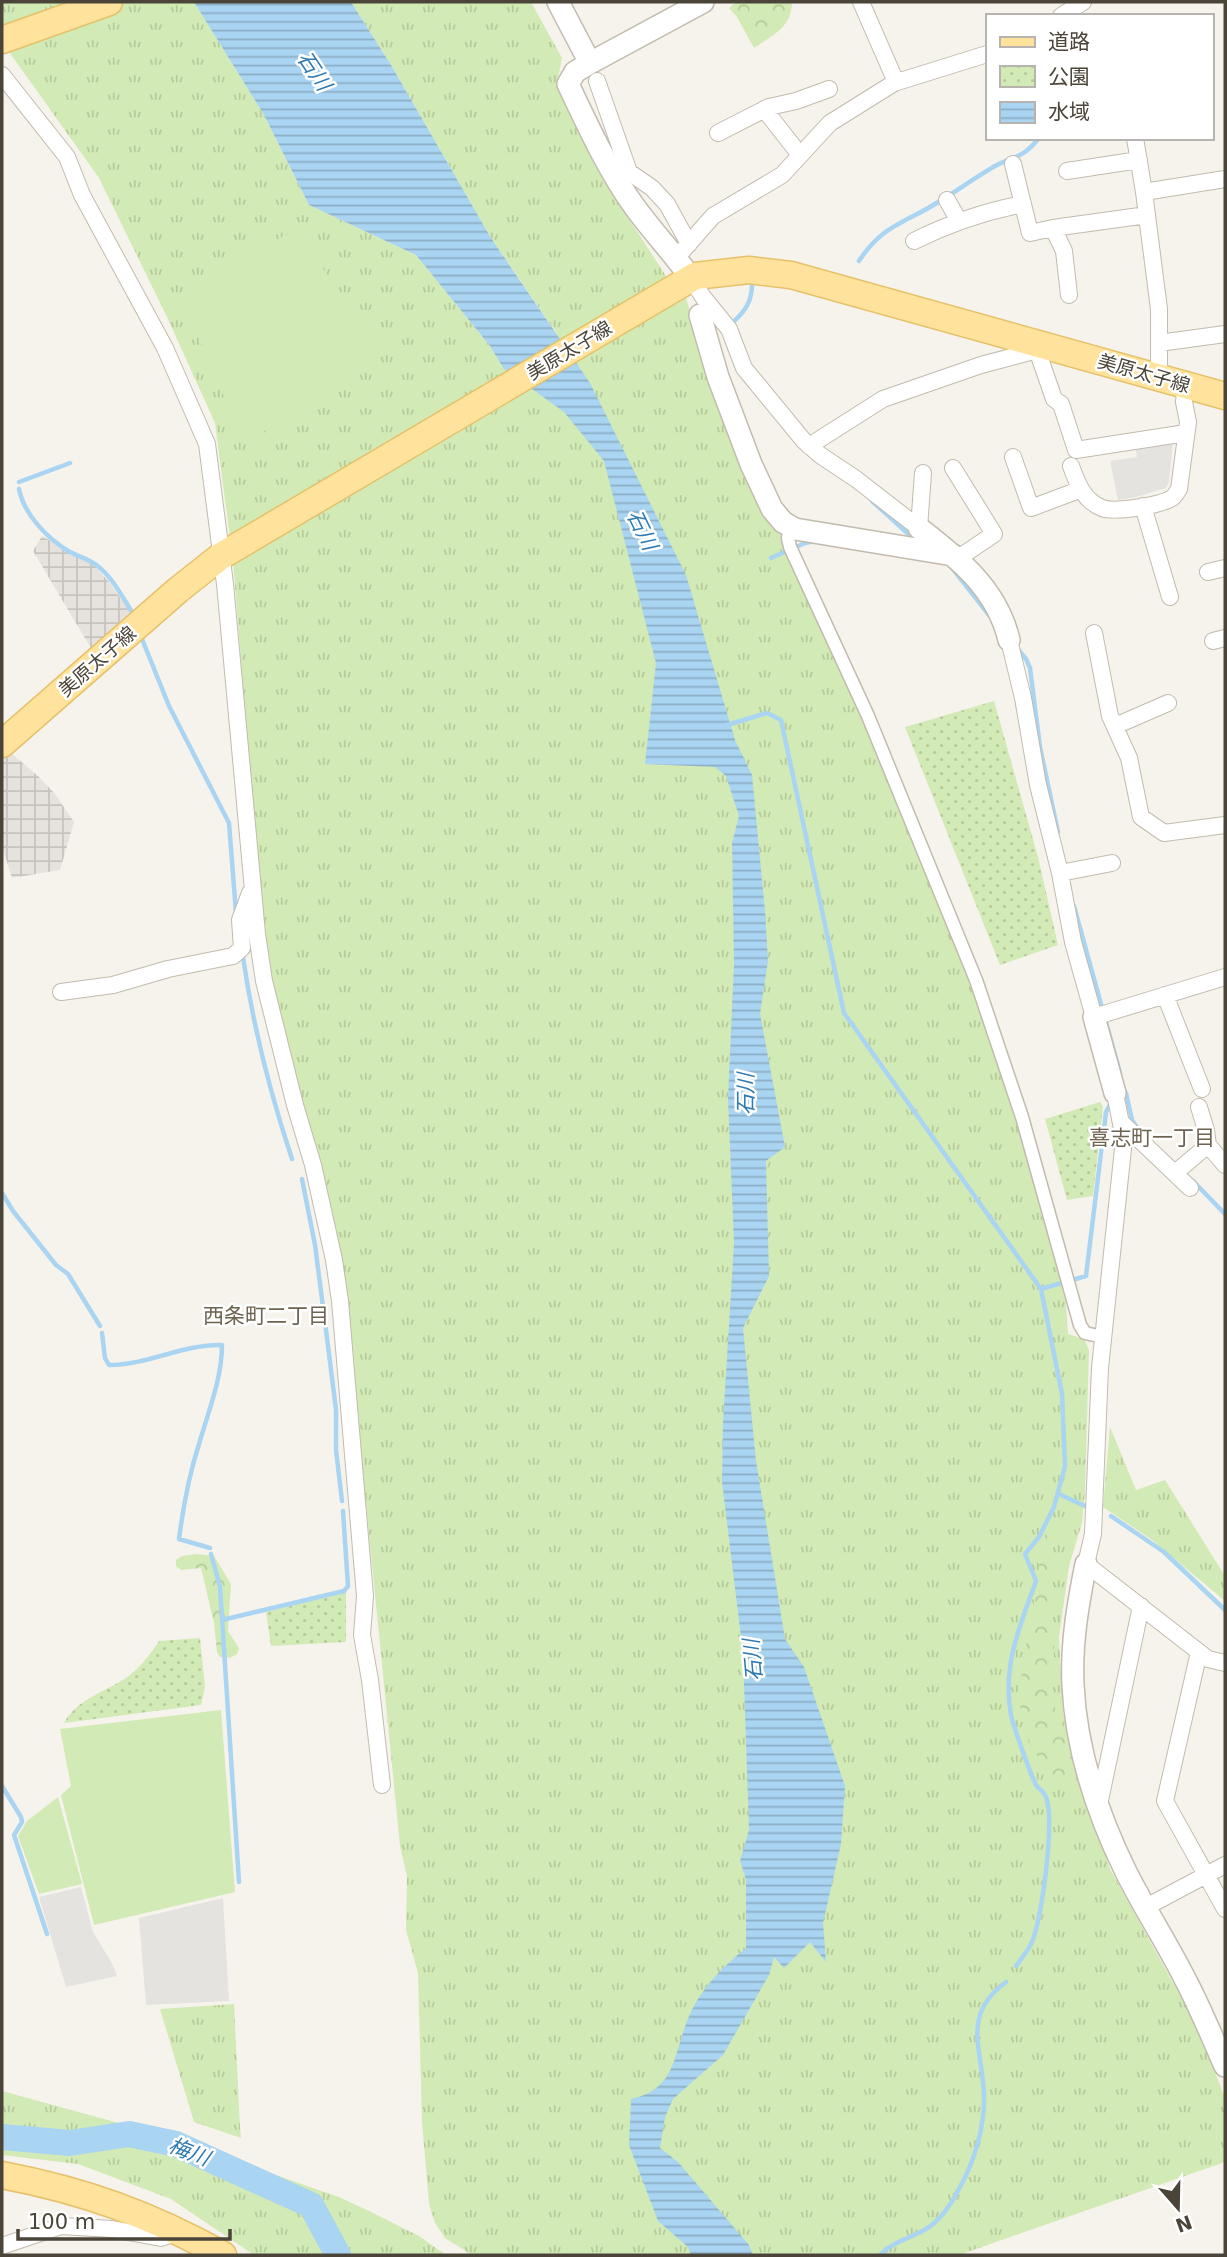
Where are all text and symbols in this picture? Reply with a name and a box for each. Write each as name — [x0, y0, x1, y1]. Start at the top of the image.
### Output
legend — [986, 14, 1213, 140]
text: 道路 — [1048, 30, 1090, 54]
water label: 石川 — [292, 47, 337, 97]
text: 公園 — [1048, 65, 1090, 89]
text: 水域 — [1048, 100, 1090, 124]
street label: 美原太子線 — [523, 316, 615, 384]
street label: 美原太子線 — [1095, 349, 1193, 397]
water label: 石川 — [622, 506, 663, 556]
street label: 美原太子線 — [54, 622, 140, 700]
water label: 石川 — [734, 1071, 758, 1115]
district label: 喜志町一丁目 — [1089, 1126, 1215, 1150]
district label: 西条町二丁目 — [203, 1304, 329, 1328]
water label: 石川 — [739, 1636, 767, 1682]
water label: 梅川 — [165, 2133, 215, 2171]
north arrow — [1143, 2173, 1213, 2243]
scale bar — [18, 2198, 229, 2242]
text: 100 m — [28, 2210, 95, 2234]
text: N — [1173, 2211, 1195, 2237]

